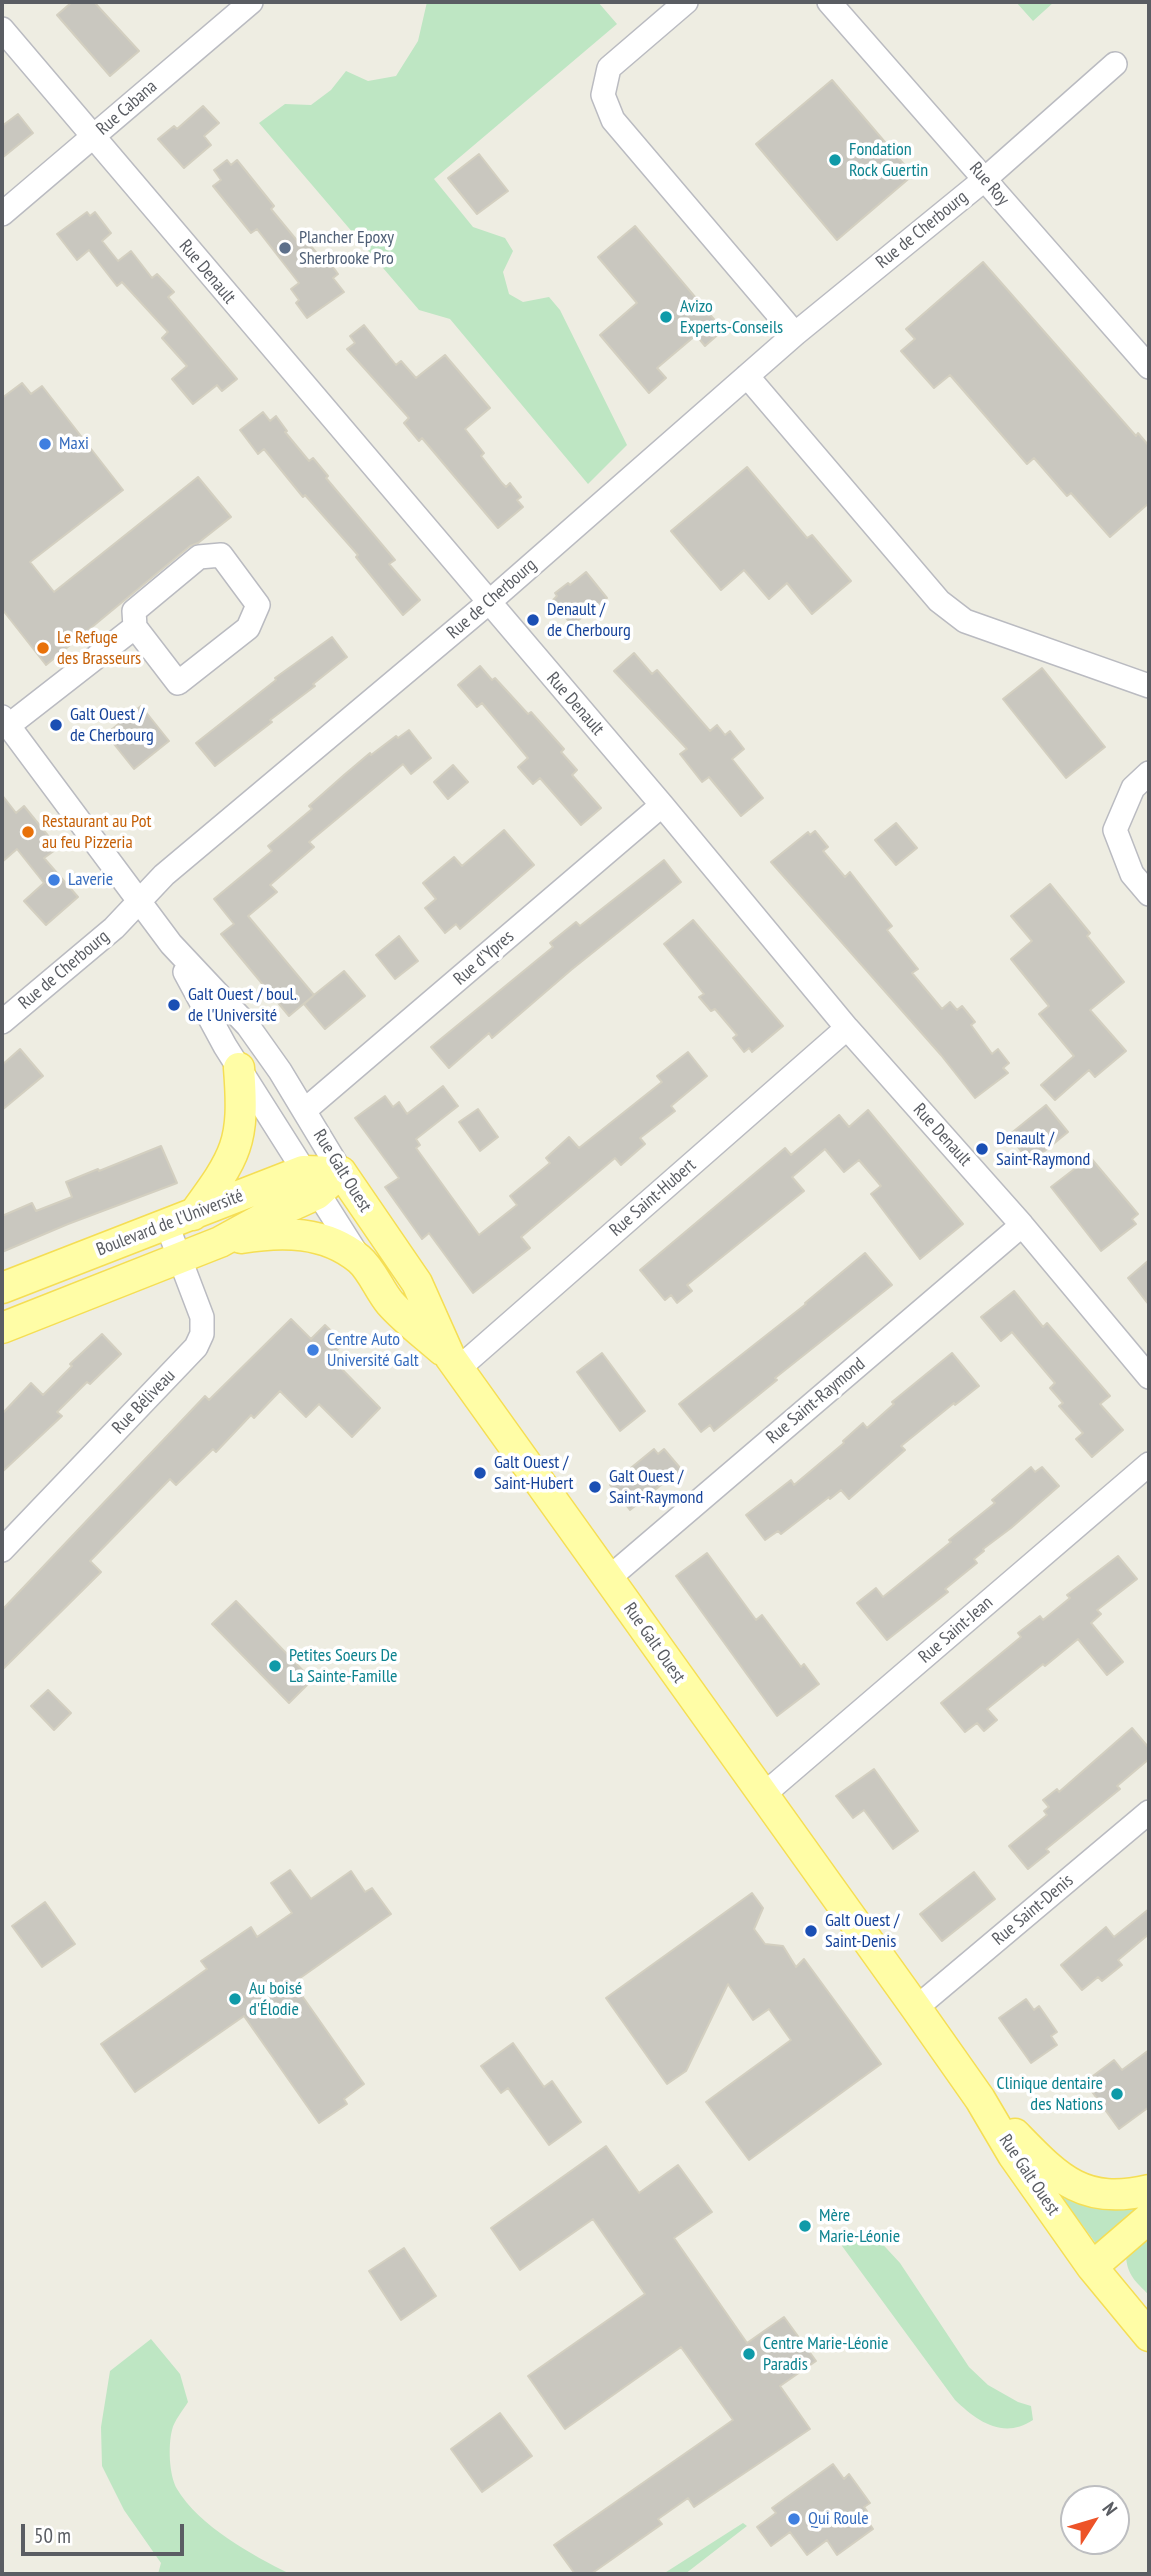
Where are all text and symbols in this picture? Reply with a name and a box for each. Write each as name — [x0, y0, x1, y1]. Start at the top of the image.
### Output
street label: Rue Cabana — [92, 76, 162, 140]
place label: Fondation Rock Guertin — [849, 139, 928, 182]
marker: Fondation Rock Guertin — [827, 152, 843, 168]
street label: Rue Roy — [964, 158, 1014, 210]
street label: Rue de Cherbourg — [872, 187, 972, 273]
place label: Plancher Epoxy Sherbrooke Pro — [299, 227, 394, 270]
street label: Rue Denault — [174, 236, 240, 308]
marker: Plancher Epoxy Sherbrooke Pro — [277, 240, 293, 256]
place label: Avizo Experts-Conseils — [680, 296, 783, 338]
marker: Avizo Experts-Conseils — [658, 309, 674, 325]
place label: Maxi — [59, 433, 89, 455]
marker: Maxi — [37, 436, 53, 452]
street label: Rue de Cherbourg — [443, 554, 541, 644]
place label: Denault / de Cherbourg — [547, 599, 631, 642]
marker: Denault / de Cherbourg — [525, 612, 541, 628]
place label: Le Refuge des Brasseurs — [57, 627, 141, 670]
marker: Le Refuge des Brasseurs — [35, 640, 51, 656]
street label: Rue Denault — [542, 668, 608, 740]
place label: Galt Ouest / de Cherbourg — [70, 704, 154, 746]
marker: Galt Ouest / de Cherbourg — [48, 717, 64, 733]
place label: Restaurant au Pot au feu Pizzeria — [42, 811, 151, 854]
marker: Restaurant au Pot au feu Pizzeria — [20, 824, 36, 840]
place label: Laverie — [68, 869, 113, 891]
marker: Laverie — [46, 872, 62, 888]
street label: Rue de Cherbourg — [14, 926, 114, 1014]
street label: Rue d'Ypres — [449, 926, 519, 990]
place label: Galt Ouest / boul. de l'Université — [188, 984, 297, 1026]
marker: Galt Ouest / boul. de l'Université — [166, 997, 182, 1013]
street label: Rue Denault — [908, 1099, 976, 1171]
street label: Rue Galt Ouest — [308, 1126, 376, 1216]
place label: Denault / Saint-Raymond — [996, 1128, 1090, 1170]
marker: Denault / Saint-Raymond — [974, 1141, 990, 1157]
street label: Rue Saint-Hubert — [605, 1155, 701, 1241]
street label: Boulevard de l'Université — [94, 1185, 246, 1261]
place label: Centre Auto Université Galt — [327, 1329, 419, 1372]
marker: Centre Auto Université Galt — [305, 1342, 321, 1358]
street label: Rue Saint-Raymond — [762, 1354, 870, 1448]
street label: Rue Béliveau — [108, 1365, 180, 1439]
place label: Galt Ouest / Saint-Hubert — [494, 1452, 574, 1494]
marker: Galt Ouest / Saint-Hubert — [472, 1465, 488, 1481]
place label: Galt Ouest / Saint-Raymond — [609, 1466, 703, 1508]
marker: Galt Ouest / Saint-Raymond — [587, 1479, 603, 1495]
street label: Rue Saint-Jean — [915, 1592, 997, 1668]
street label: Rue Galt Ouest — [619, 1599, 689, 1687]
place label: Petites Soeurs De La Sainte-Famille — [289, 1645, 398, 1688]
marker: Petites Soeurs De La Sainte-Famille — [267, 1658, 283, 1674]
street label: Rue Saint-Denis — [988, 1870, 1078, 1950]
place label: Galt Ouest / Saint-Denis — [825, 1910, 899, 1952]
marker: Galt Ouest / Saint-Denis — [803, 1923, 819, 1939]
place label: Au boisé d'Élodie — [249, 1978, 302, 2021]
marker: Au boisé d'Élodie — [227, 1991, 243, 2007]
place label: Clinique dentaire des Nations — [996, 2073, 1103, 2116]
marker: Clinique dentaire des Nations — [1109, 2086, 1125, 2102]
street label: Rue Galt Ouest — [994, 2130, 1064, 2220]
place label: Mère Marie-Léonie — [819, 2205, 900, 2248]
marker: Mère Marie-Léonie — [797, 2218, 813, 2234]
place label: Centre Marie-Léonie Paradis — [763, 2333, 888, 2376]
marker: Centre Marie-Léonie Paradis — [741, 2346, 757, 2362]
north arrow — [1060, 2485, 1130, 2555]
text: N — [1097, 2497, 1123, 2520]
place label: Qui Roule — [808, 2508, 869, 2530]
scale bar — [24, 2510, 187, 2554]
marker: Qui Roule — [786, 2511, 802, 2527]
text: 50 m — [34, 2522, 71, 2549]

